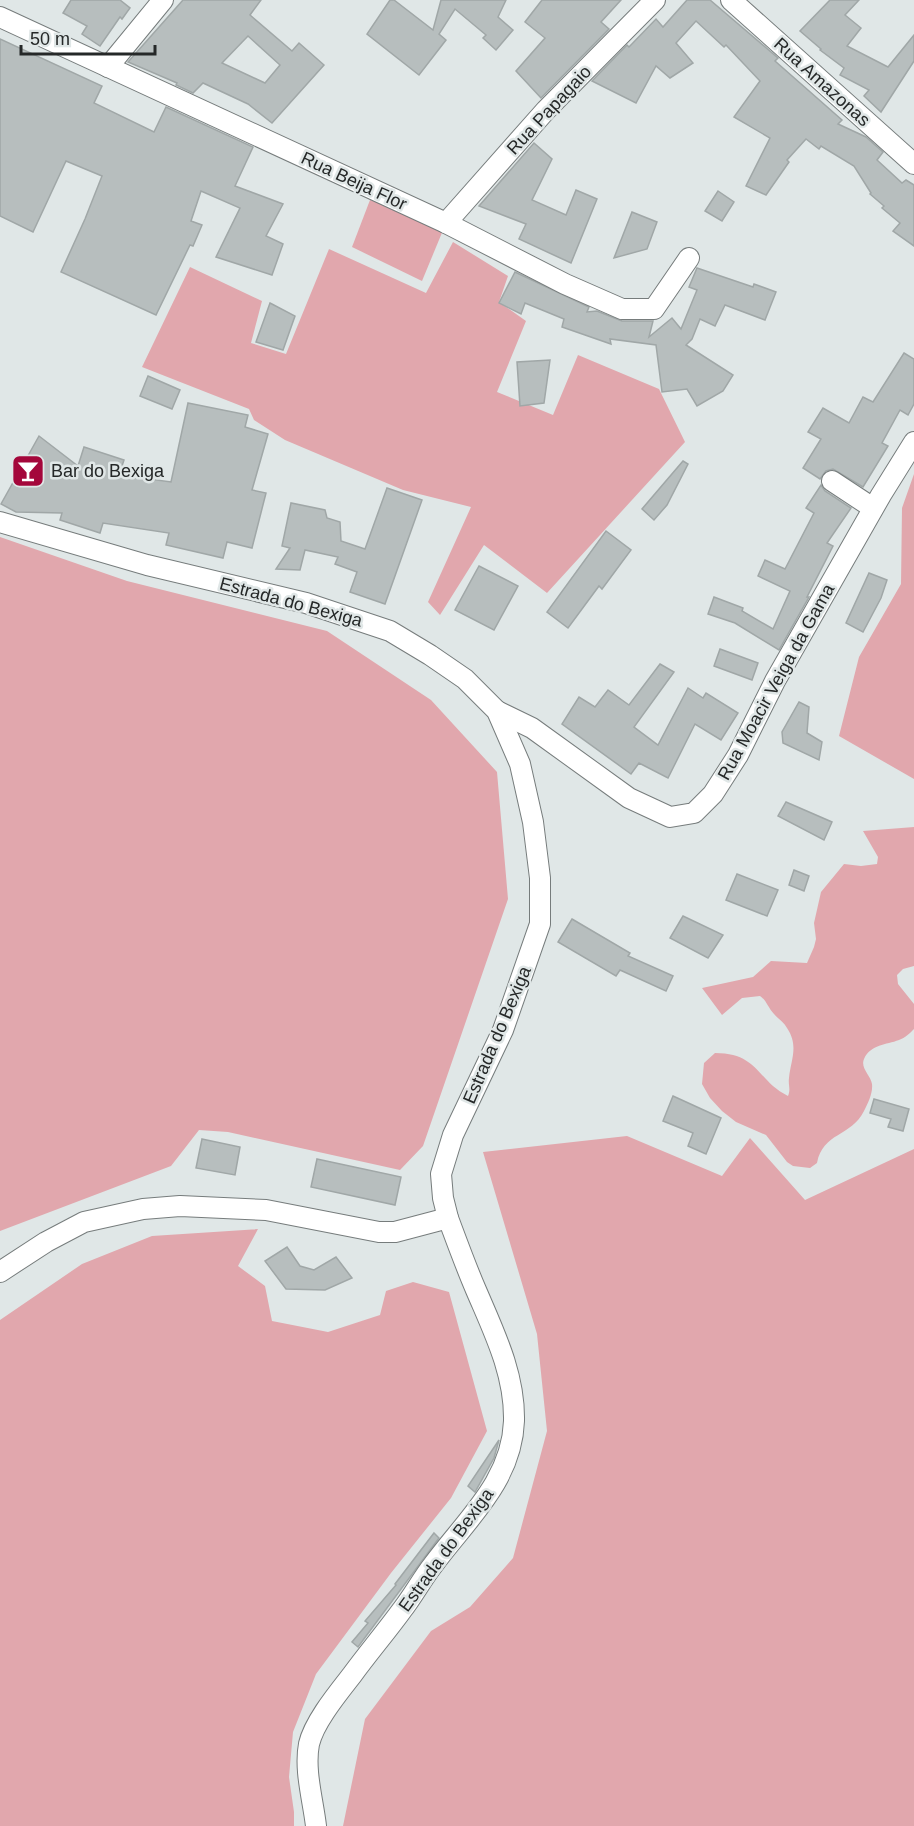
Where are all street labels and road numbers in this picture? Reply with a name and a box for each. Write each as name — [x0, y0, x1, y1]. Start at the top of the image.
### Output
street label: Rua Amazonas — [770, 34, 874, 130]
street label: Rua Papagaio — [503, 61, 595, 159]
street label: Rua Beija Flor — [298, 148, 410, 214]
street label: Estrada do Bexiga — [217, 573, 366, 631]
street label: Rua Moacir Veiga da Gama — [714, 580, 839, 784]
street label: Estrada do Bexiga — [459, 962, 535, 1107]
street label: Estrada do Bexiga — [395, 1484, 498, 1615]

